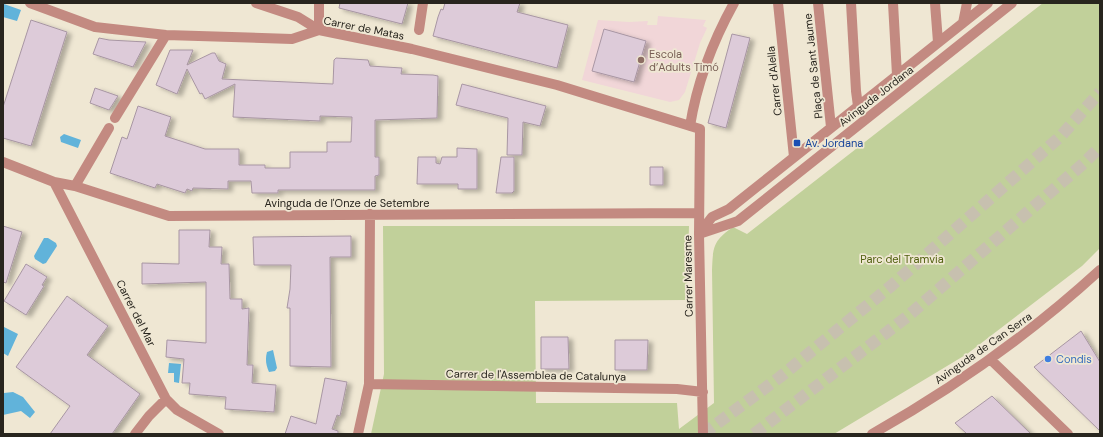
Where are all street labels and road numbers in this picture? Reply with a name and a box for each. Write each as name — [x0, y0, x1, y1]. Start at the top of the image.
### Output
street label: Carrer de Matas — [322, 13, 406, 43]
street label: Plaça de Sant Jaume — [801, 13, 825, 119]
street label: Carrer d'Alella — [763, 45, 785, 117]
street label: Avinguda Jordana — [836, 63, 916, 129]
street label: Avinguda de l'Onze de Setembre — [265, 196, 429, 210]
street label: Carrer Maresme — [680, 235, 696, 317]
street label: Carrer del Mar — [113, 277, 159, 349]
street label: Avinguda de Can Serra — [932, 309, 1034, 387]
street label: Carrer de l'Assemblea de Catalunya — [446, 366, 626, 384]

